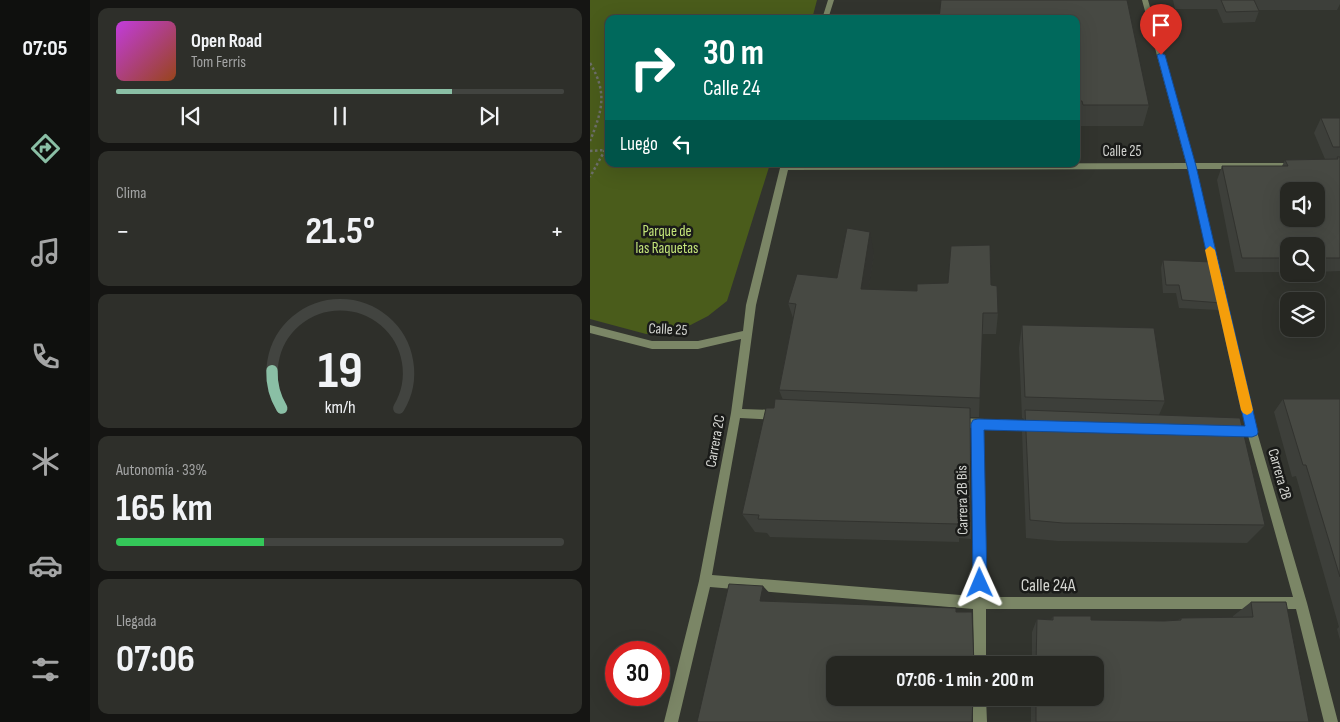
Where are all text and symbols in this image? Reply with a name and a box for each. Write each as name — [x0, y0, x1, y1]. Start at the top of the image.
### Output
pin — [1140, 4, 1182, 55]
icon: arrive — [1147, 11, 1175, 39]
text: Open Road — [191, 30, 262, 53]
text: 30 m — [703, 32, 764, 75]
text: 07:05 — [22, 35, 68, 62]
icon: right — [620, 35, 685, 100]
text: Tom Ferris — [191, 53, 246, 72]
text: Calle 24 — [703, 75, 760, 102]
icon: previous — [177, 102, 205, 130]
icon: pause — [326, 102, 354, 130]
icon: next — [475, 102, 503, 130]
icon: left — [668, 130, 696, 158]
icon: directions — [28, 131, 63, 166]
text: Luego — [620, 133, 658, 156]
street label: Calle 25 — [1103, 142, 1142, 161]
map controls — [1280, 182, 1325, 337]
button: sound — [1280, 182, 1325, 227]
text: Clima — [116, 184, 146, 203]
text: 21.5° — [305, 209, 375, 254]
text: − — [116, 215, 130, 248]
text: + — [550, 215, 564, 248]
park label: Parque de las Raquetas — [635, 222, 699, 258]
icon: music — [28, 235, 63, 270]
button: search — [1280, 237, 1325, 282]
button: layers — [1280, 292, 1325, 337]
street label: Calle 25 — [648, 319, 688, 340]
icon: phone — [28, 339, 63, 374]
text: 19 — [317, 340, 363, 403]
text: km/h — [325, 397, 355, 418]
street label: Carrera 2C — [702, 413, 729, 469]
icon: climate — [28, 444, 63, 479]
street label: Carrera 2B — [1263, 446, 1296, 502]
text: Autonomía · 33% — [116, 461, 207, 480]
street label: Carrera 2B Bis — [952, 465, 973, 535]
text: 165 km — [116, 486, 213, 531]
icon: car — [28, 548, 63, 583]
position arrow — [953, 556, 1005, 608]
street label: Calle 24A — [1021, 575, 1076, 596]
text: Llegada — [116, 612, 157, 631]
text: 07:06 — [116, 637, 195, 682]
speed limit sign: 30 — [605, 641, 670, 706]
icon: filters — [28, 652, 63, 687]
text: 07:06 · 1 min · 200 m — [896, 669, 1034, 692]

